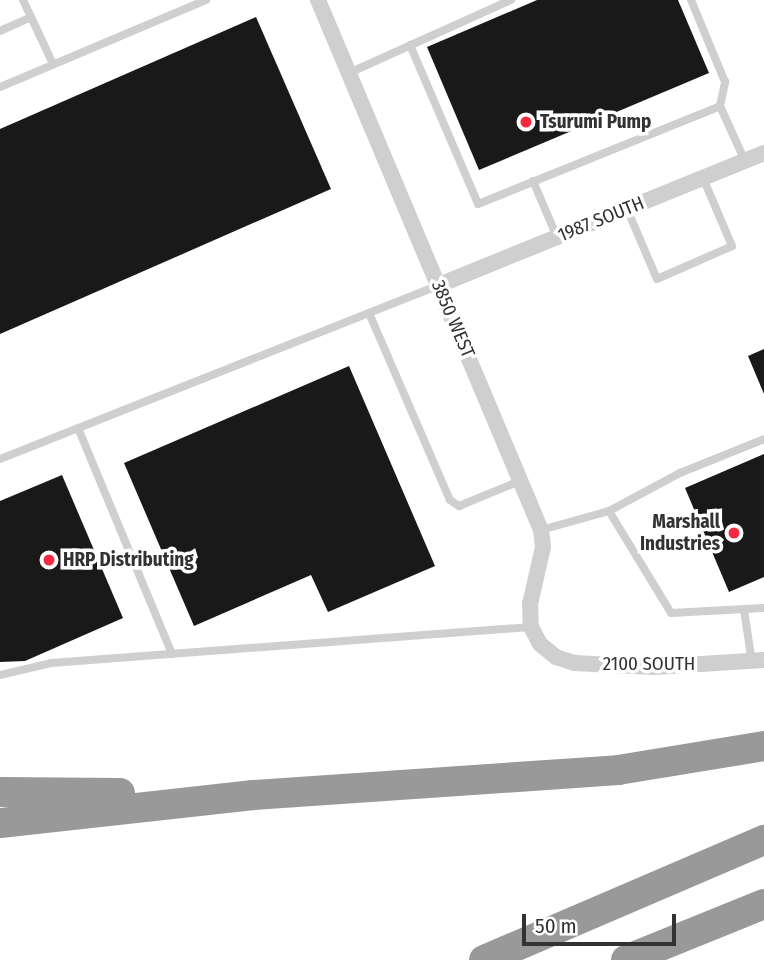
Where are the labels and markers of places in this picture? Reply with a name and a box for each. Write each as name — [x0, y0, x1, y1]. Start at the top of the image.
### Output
place label: Tsurumi Pump — [540, 111, 651, 133]
marker: Tsurumi Pump — [518, 114, 534, 130]
place label: Marshall Industries — [640, 511, 720, 555]
marker: Marshall Industries — [726, 525, 742, 541]
place label: HRP Distributing — [63, 549, 194, 571]
marker: HRP Distributing — [41, 552, 57, 568]

